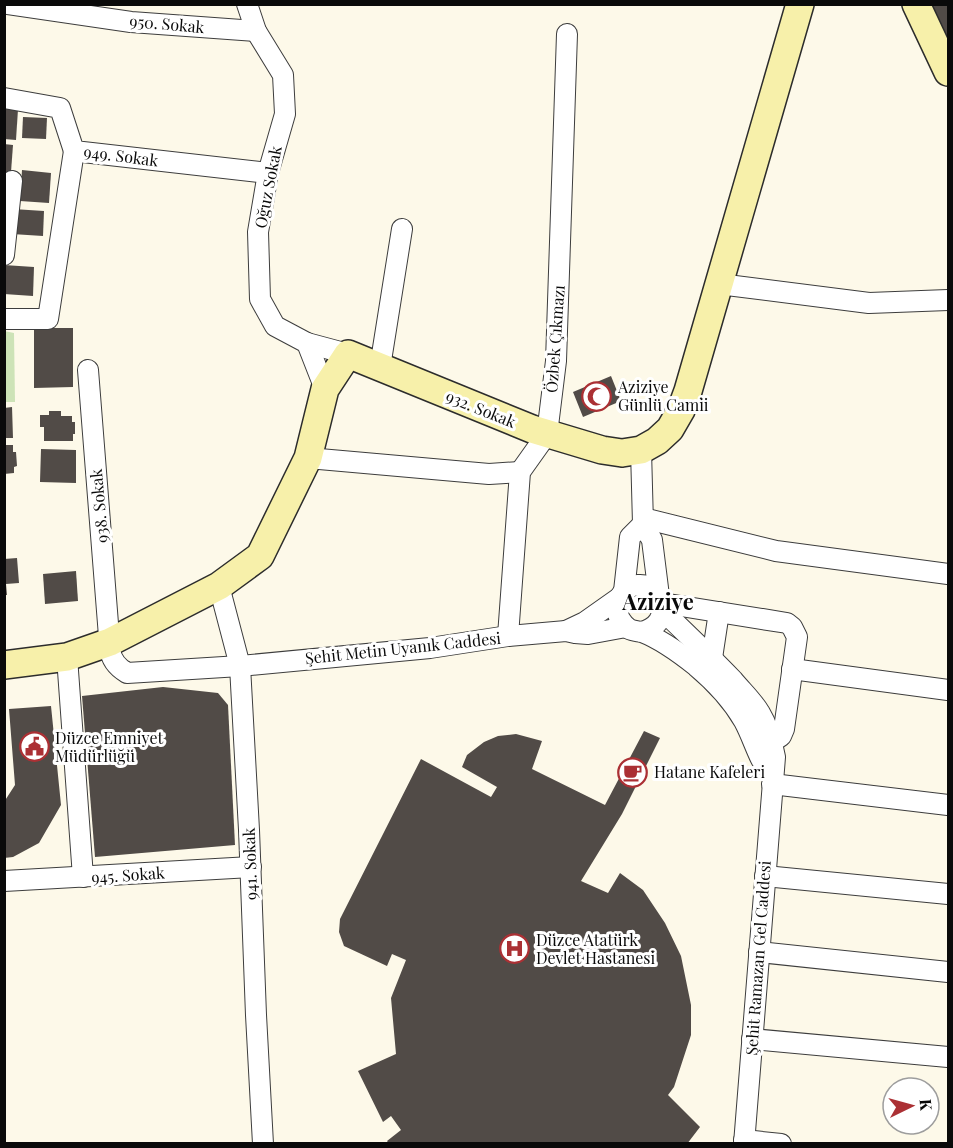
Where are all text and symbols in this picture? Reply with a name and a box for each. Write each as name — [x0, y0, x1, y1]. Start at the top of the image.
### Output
street label: 950. Sokak — [129, 10, 206, 37]
street label: 949. Sokak — [83, 141, 160, 171]
street label: Oğuz Sokak — [249, 144, 286, 230]
street label: Özbek Çıkmazı — [540, 284, 569, 394]
place label: Aziziye Günlü Camii — [617, 376, 709, 415]
mosque icon: Aziziye Günlü Camii — [581, 380, 613, 412]
street label: 932. Sokak — [443, 385, 519, 432]
street label: 938. Sokak — [85, 468, 112, 544]
district label: Aziziye — [621, 586, 694, 616]
street label: Şehit Metin Uyanık Caddesi — [304, 627, 502, 668]
place label: Düzce Emniyet Müdürlüğü — [55, 727, 164, 766]
public building icon: Düzce Emniyet Müdürlüğü — [18, 731, 50, 763]
cafe icon: Hatane Kafeleri — [617, 756, 649, 788]
place label: Hatane Kafeleri — [654, 761, 765, 782]
street label: 941. Sokak — [238, 827, 261, 901]
street label: Şehit Ramazan Gel Caddesi — [740, 860, 775, 1056]
street label: 945. Sokak — [91, 861, 165, 888]
place label: Düzce Atatürk Devlet Hastanesi — [536, 929, 655, 968]
hospital icon: Düzce Atatürk Devlet Hastanesi — [499, 933, 531, 965]
north arrow — [881, 1076, 941, 1136]
text: K — [915, 1098, 937, 1112]

